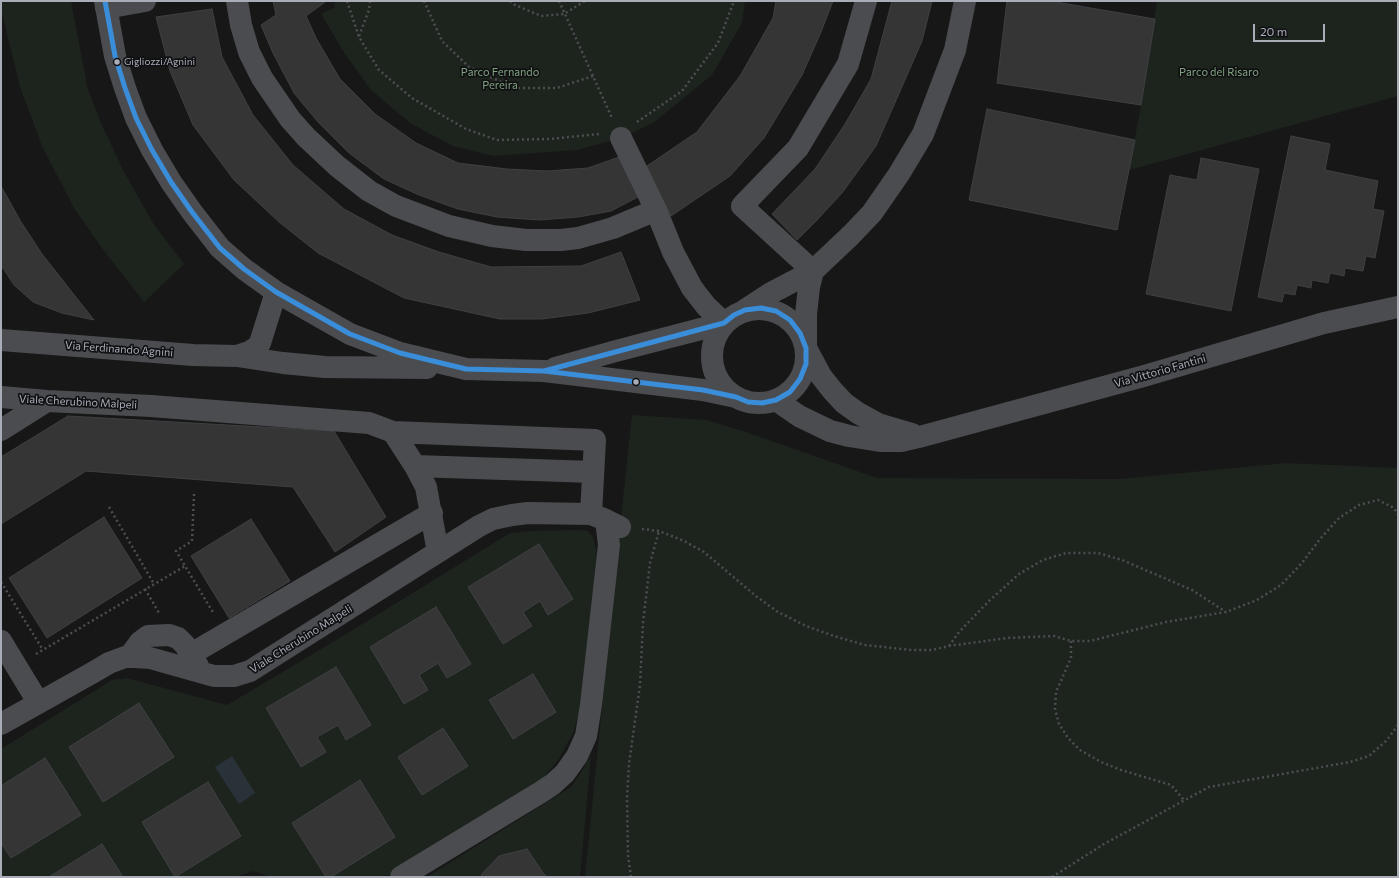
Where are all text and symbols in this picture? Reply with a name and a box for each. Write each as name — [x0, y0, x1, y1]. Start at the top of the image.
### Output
scale bar — [1255, 16, 1327, 42]
text: 20 m — [1260, 24, 1287, 38]
place label: Gigliozzi/Agnini — [124, 56, 195, 68]
marker: Gigliozzi/Agnini — [112, 57, 122, 67]
park label: Parco Fernando Pereira — [461, 65, 539, 91]
park label: Parco del Risaro — [1179, 65, 1259, 79]
street label: Via Ferdinando Agnini — [64, 339, 174, 359]
street label: Via Vittorio Fantini — [1113, 352, 1207, 390]
unlabelled marker — [631, 377, 641, 387]
street label: Viale Cherubino Malpeli — [19, 392, 137, 412]
street label: Viale Cherubino Malpeli — [247, 602, 355, 676]

